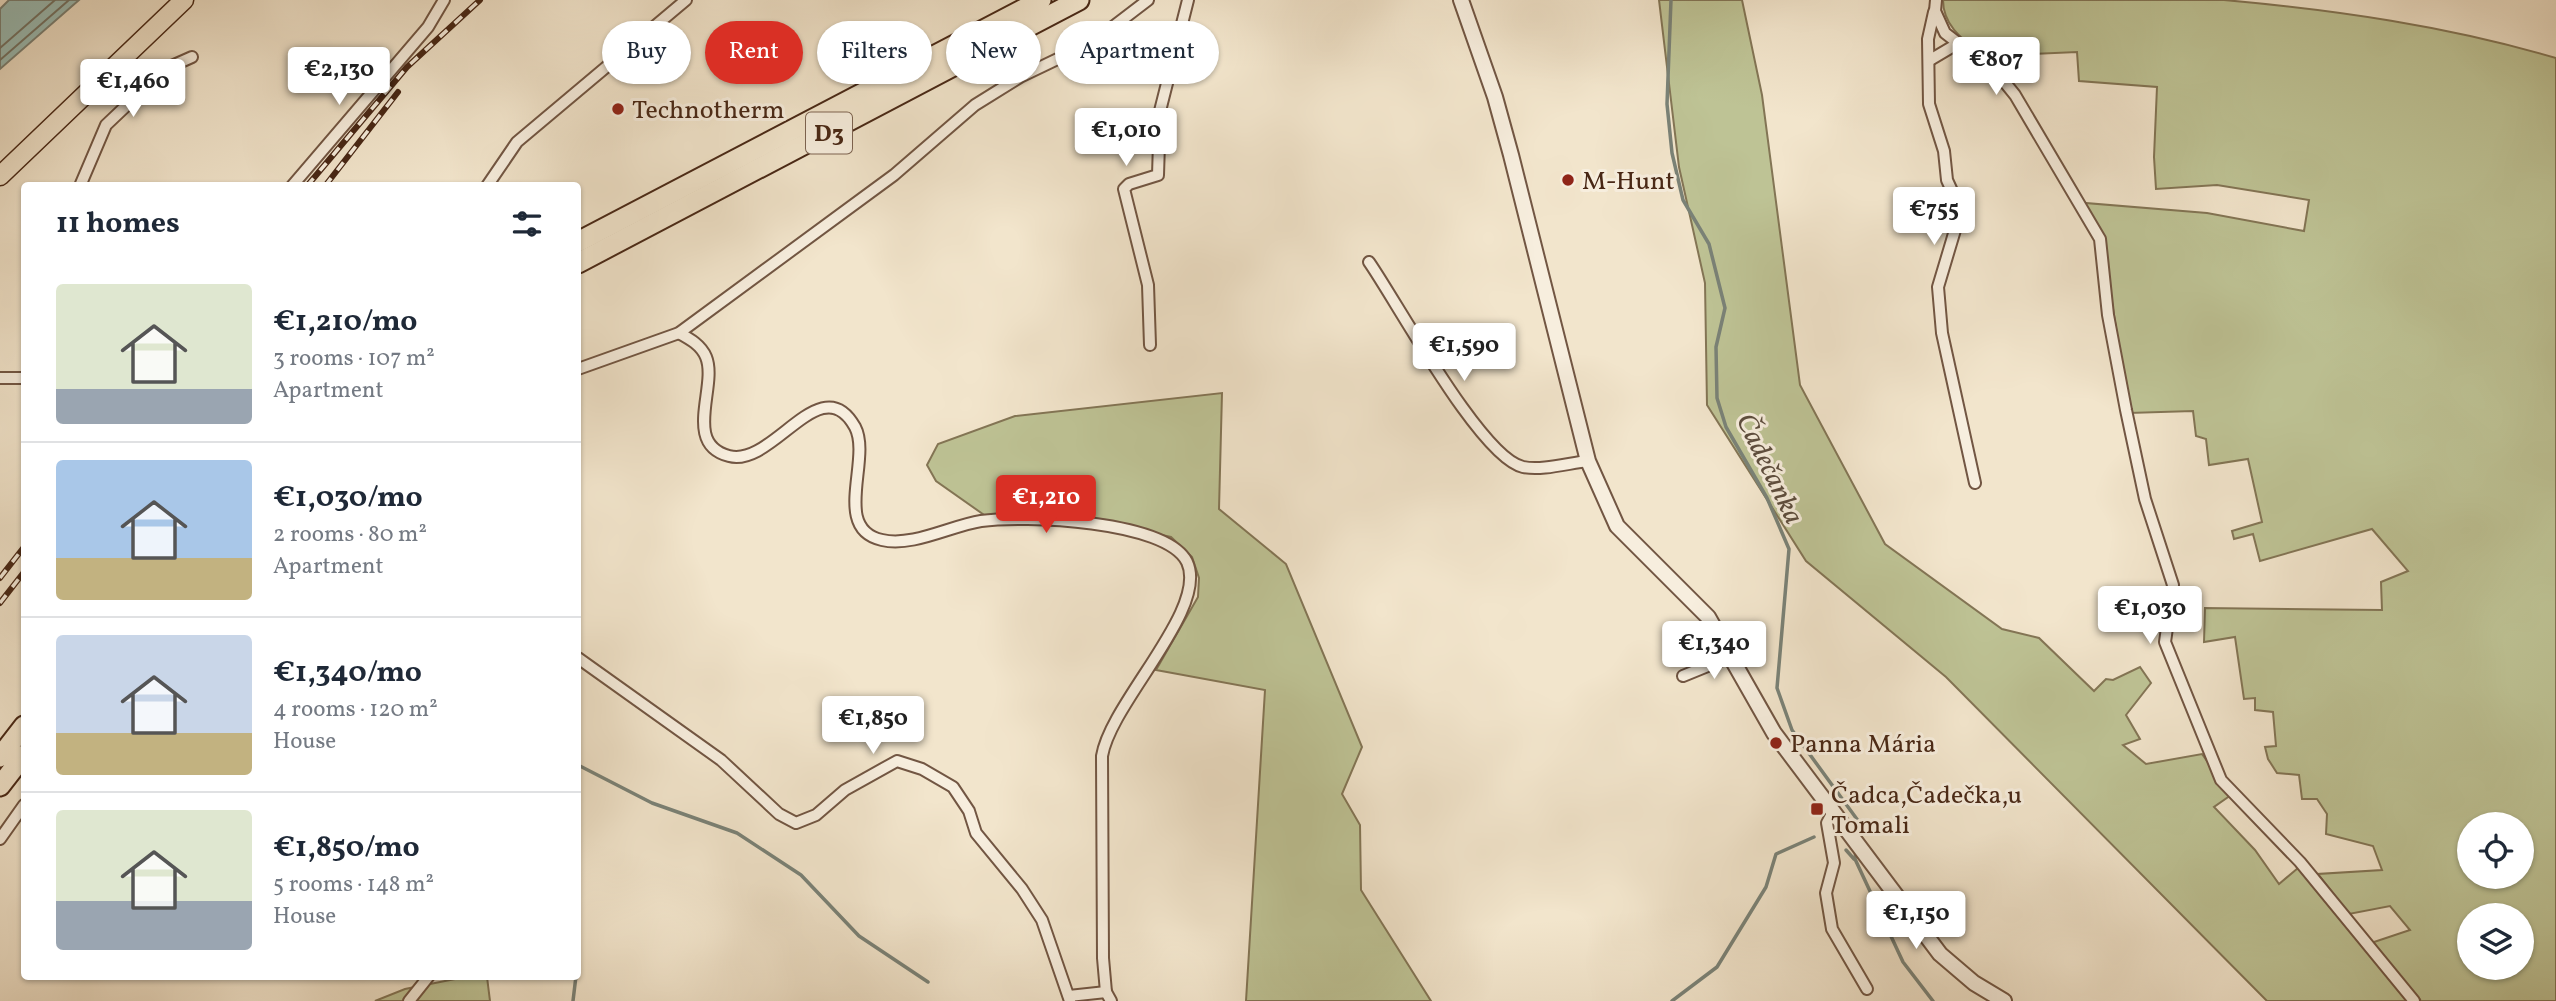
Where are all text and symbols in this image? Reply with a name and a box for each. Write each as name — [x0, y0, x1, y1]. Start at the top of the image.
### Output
chip: Buy — [602, 21, 691, 84]
chip: Rent — [705, 21, 803, 84]
chip: Filters — [817, 21, 932, 84]
chip: New — [946, 21, 1041, 84]
chip: Apartment — [1055, 21, 1219, 84]
pin: €807 — [1955, 38, 2037, 97]
text: €807 — [1969, 44, 2023, 76]
pin: €2,130 — [282, 48, 396, 107]
text: €2,130 — [304, 54, 374, 86]
pin: €1,460 — [76, 60, 190, 119]
text: €1,460 — [96, 66, 170, 98]
place label: Technotherm — [632, 93, 784, 129]
marker: Technotherm — [610, 101, 626, 117]
pin: €1,010 — [1069, 108, 1183, 168]
road number: D3 — [806, 113, 852, 154]
text: €1,010 — [1091, 115, 1161, 147]
place label: M-Hunt — [1582, 164, 1675, 200]
marker: M-Hunt — [1560, 172, 1576, 188]
pin: €755 — [1893, 188, 1975, 247]
text: €755 — [1909, 194, 1959, 226]
text: 11 homes — [56, 203, 180, 245]
icon: filters — [508, 205, 546, 243]
text: €1,210/mo — [273, 301, 417, 343]
icon: home — [112, 312, 196, 396]
pin: €1,590 — [1407, 324, 1521, 383]
text: €1,590 — [1429, 330, 1499, 362]
text: 3 rooms · 107 m² — [273, 343, 435, 375]
text: Apartment — [273, 375, 384, 407]
water label: Čadečanka — [1725, 407, 1812, 531]
pin: €1,210 — [989, 476, 1103, 535]
text: €1,030/mo — [273, 477, 423, 519]
text: €1,210 — [1012, 482, 1080, 514]
icon: home — [112, 488, 196, 572]
text: 2 rooms · 80 m² — [273, 519, 427, 551]
text: Apartment — [273, 551, 384, 583]
pin: €1,030 — [2093, 586, 2207, 646]
text: €1,030 — [2114, 593, 2186, 625]
pin: €1,340 — [1657, 622, 1771, 681]
text: €1,340 — [1678, 628, 1750, 660]
text: €1,340/mo — [273, 652, 422, 694]
icon: home — [112, 663, 196, 747]
text: 4 rooms · 120 m² — [273, 694, 438, 726]
pin: €1,850 — [816, 696, 930, 756]
text: €1,850 — [838, 703, 908, 735]
text: House — [273, 726, 336, 758]
place label: Panna Mária — [1790, 727, 1936, 763]
marker: Panna Mária — [1768, 735, 1784, 751]
place label: Čadca,Čadečka,u Tomali — [1831, 778, 2022, 844]
marker: Čadca,Čadečka,u Tomali — [1809, 801, 1825, 817]
map controls — [2457, 812, 2534, 980]
button: locate — [2457, 812, 2534, 889]
text: €1,850/mo — [273, 827, 420, 869]
icon: home — [112, 838, 196, 922]
text: 5 rooms · 148 m² — [273, 869, 434, 901]
pin: €1,150 — [1859, 892, 1973, 951]
text: €1,150 — [1882, 898, 1950, 930]
text: House — [273, 901, 336, 933]
button: layers — [2457, 903, 2534, 980]

